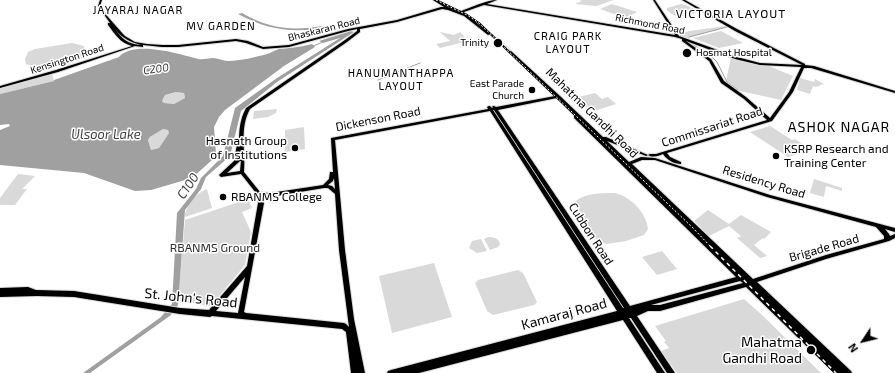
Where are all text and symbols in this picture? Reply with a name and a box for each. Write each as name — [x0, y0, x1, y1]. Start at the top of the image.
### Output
district label: JAYARAJ NAGAR — [93, 3, 183, 17]
district label: VICTORIA LAYOUT — [676, 7, 786, 21]
street label: Richmond Road — [614, 11, 686, 37]
street label: Bhaskaran Road — [287, 14, 361, 44]
district label: MV GARDEN — [186, 19, 256, 33]
district label: CRAIG PARK LAYOUT — [534, 29, 602, 55]
place label: Trinity — [460, 37, 489, 49]
marker: Trinity — [492, 37, 504, 49]
street label: Kensington Road — [29, 41, 105, 77]
marker: Hosmat Hospital — [681, 47, 693, 59]
place label: Hosmat Hospital — [696, 47, 772, 59]
water label: C200 — [142, 61, 170, 77]
street label: Mahatma Gandhi Road — [543, 65, 641, 161]
district label: HANUMANTHAPPA LAYOUT — [348, 66, 454, 92]
place label: East Parade Church — [470, 78, 524, 102]
marker: East Parade Church — [527, 85, 537, 95]
street label: Dickenson Road — [334, 104, 422, 134]
street label: Commissariat Road — [660, 104, 764, 150]
district label: ASHOK NAGAR — [788, 119, 890, 135]
water label: Ulsoor Lake — [71, 127, 141, 143]
place label: Hasnath Group of Institutions — [206, 134, 287, 162]
place label: KSRP Research and Training Center — [784, 142, 889, 170]
marker: Hasnath Group of Institutions — [290, 143, 300, 153]
marker: KSRP Research and Training Center — [771, 151, 781, 161]
street label: Residency Road — [721, 163, 807, 201]
water label: C100 — [174, 170, 202, 202]
place label: RBANMS College — [231, 190, 322, 204]
marker: RBANMS College — [218, 192, 228, 202]
street label: Cubbon Road — [566, 200, 616, 268]
street label: Brigade Road — [787, 231, 861, 265]
park label: RBANMS Ground — [170, 241, 260, 255]
street label: St. John's Road — [144, 285, 238, 311]
street label: Kamaraj Road — [519, 294, 609, 334]
north arrow — [843, 321, 883, 361]
place label: Mahatma Gandhi Road — [722, 334, 802, 366]
text: N — [845, 341, 860, 355]
marker: Mahatma Gandhi Road — [805, 344, 817, 356]

